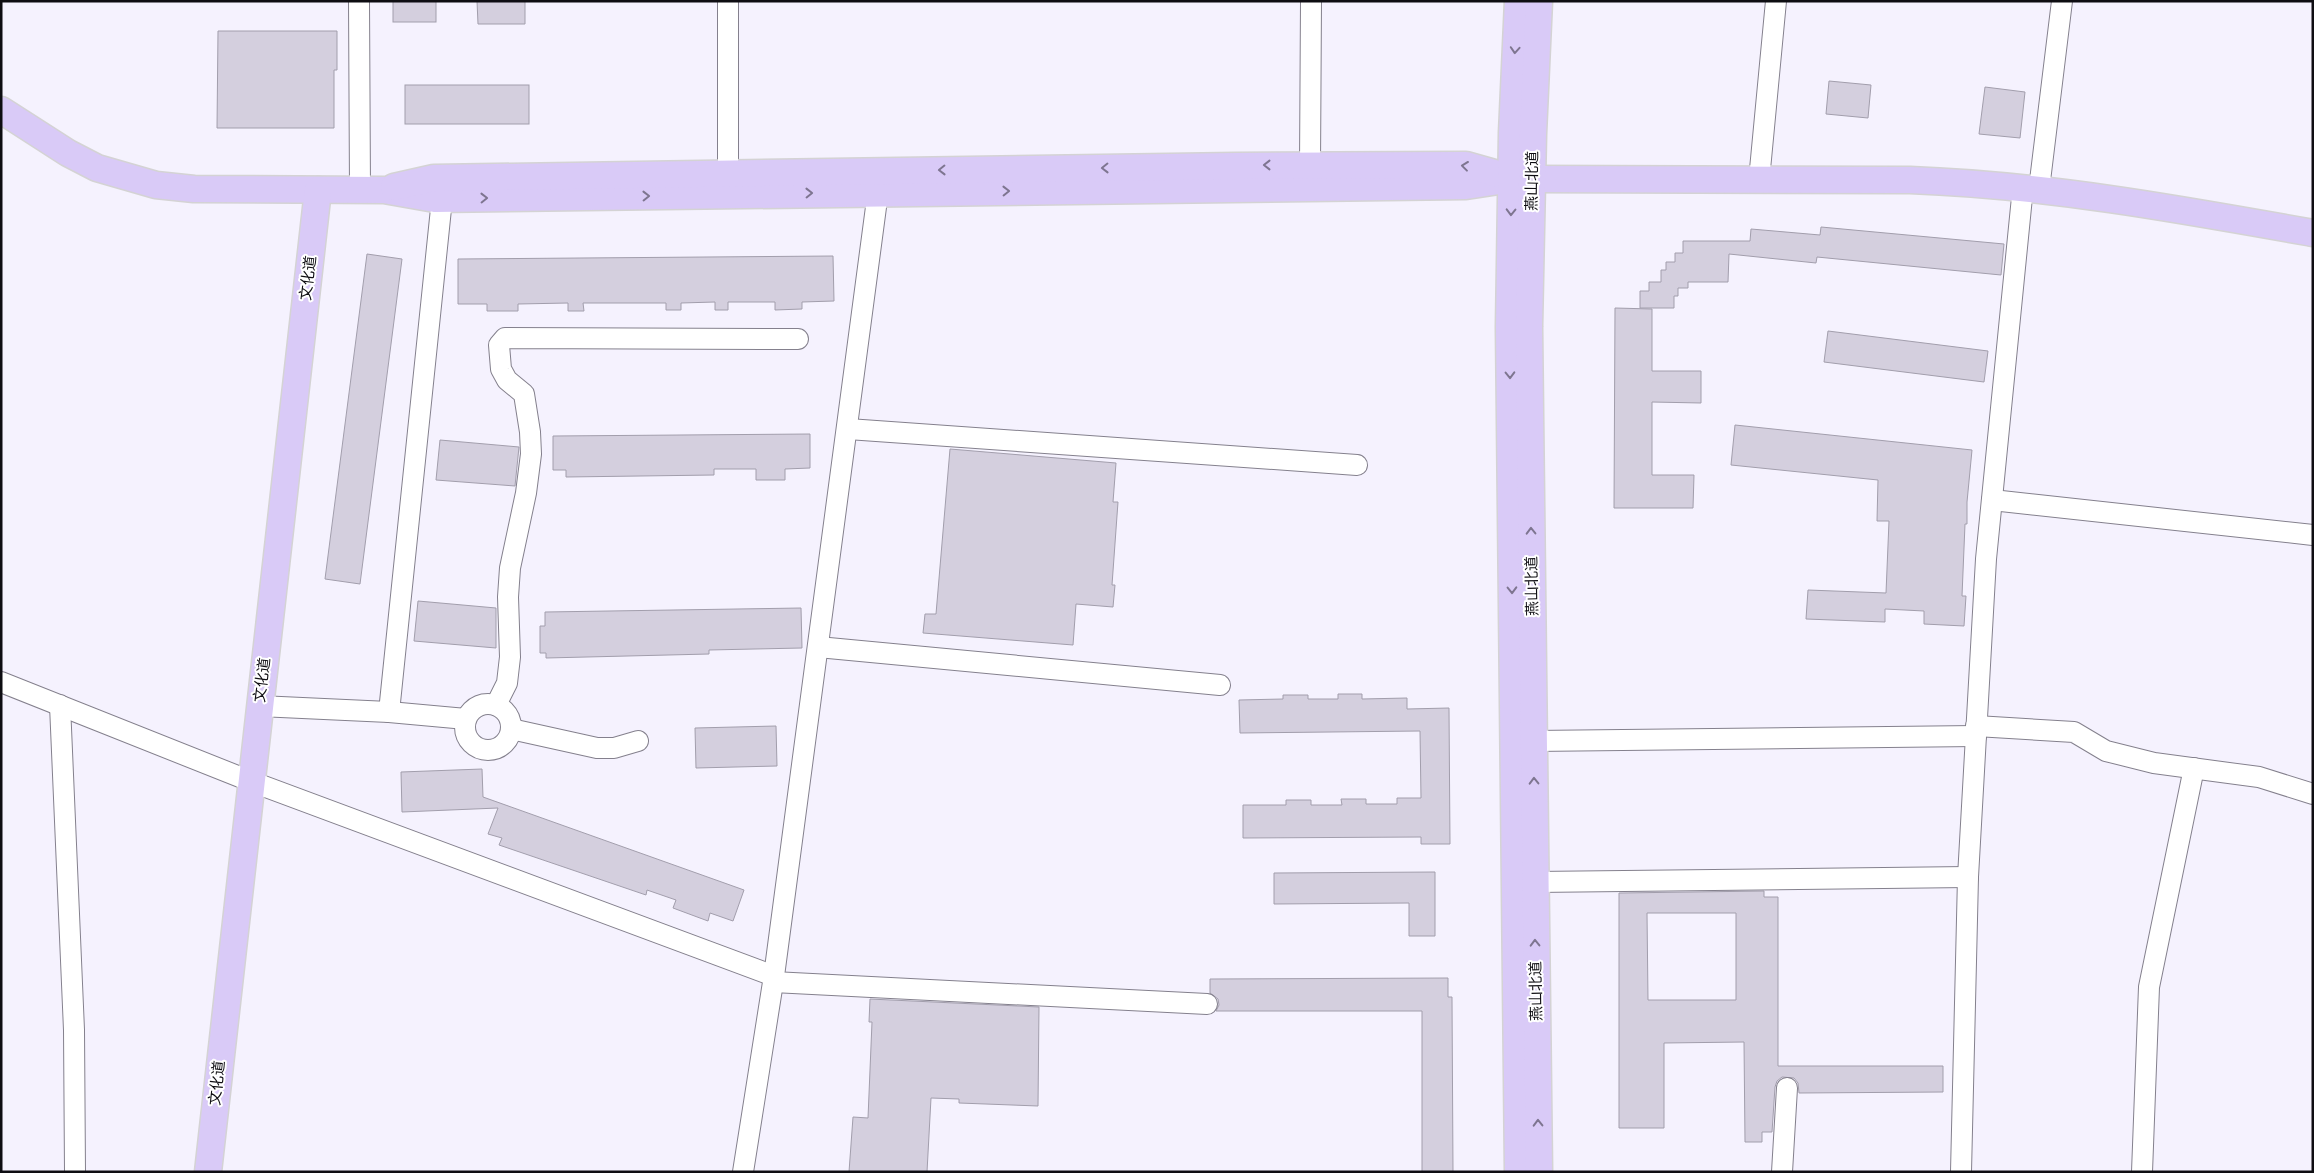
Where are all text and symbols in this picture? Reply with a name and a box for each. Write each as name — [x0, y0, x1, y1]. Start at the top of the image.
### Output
one-way arrow — [1510, 46, 1521, 54]
street label: 燕山北道 — [1522, 151, 1542, 211]
one-way arrow — [1263, 160, 1271, 171]
one-way arrow — [1460, 161, 1468, 172]
one-way arrow — [1101, 163, 1108, 173]
one-way arrow — [938, 165, 946, 175]
one-way arrow — [1003, 186, 1011, 196]
one-way arrow — [806, 188, 813, 198]
one-way arrow — [643, 191, 651, 201]
one-way arrow — [480, 193, 488, 203]
one-way arrow — [1506, 209, 1516, 217]
street label: 文化道 — [296, 255, 320, 301]
one-way arrow — [1505, 372, 1515, 379]
one-way arrow — [1526, 526, 1537, 534]
street label: 燕山北道 — [1522, 556, 1542, 616]
one-way arrow — [1507, 586, 1517, 594]
street label: 文化道 — [250, 657, 274, 703]
one-way arrow — [1529, 776, 1539, 784]
one-way arrow — [1530, 939, 1541, 947]
street label: 燕山北道 — [1526, 961, 1546, 1021]
street label: 文化道 — [206, 1060, 228, 1106]
one-way arrow — [1533, 1119, 1543, 1126]

